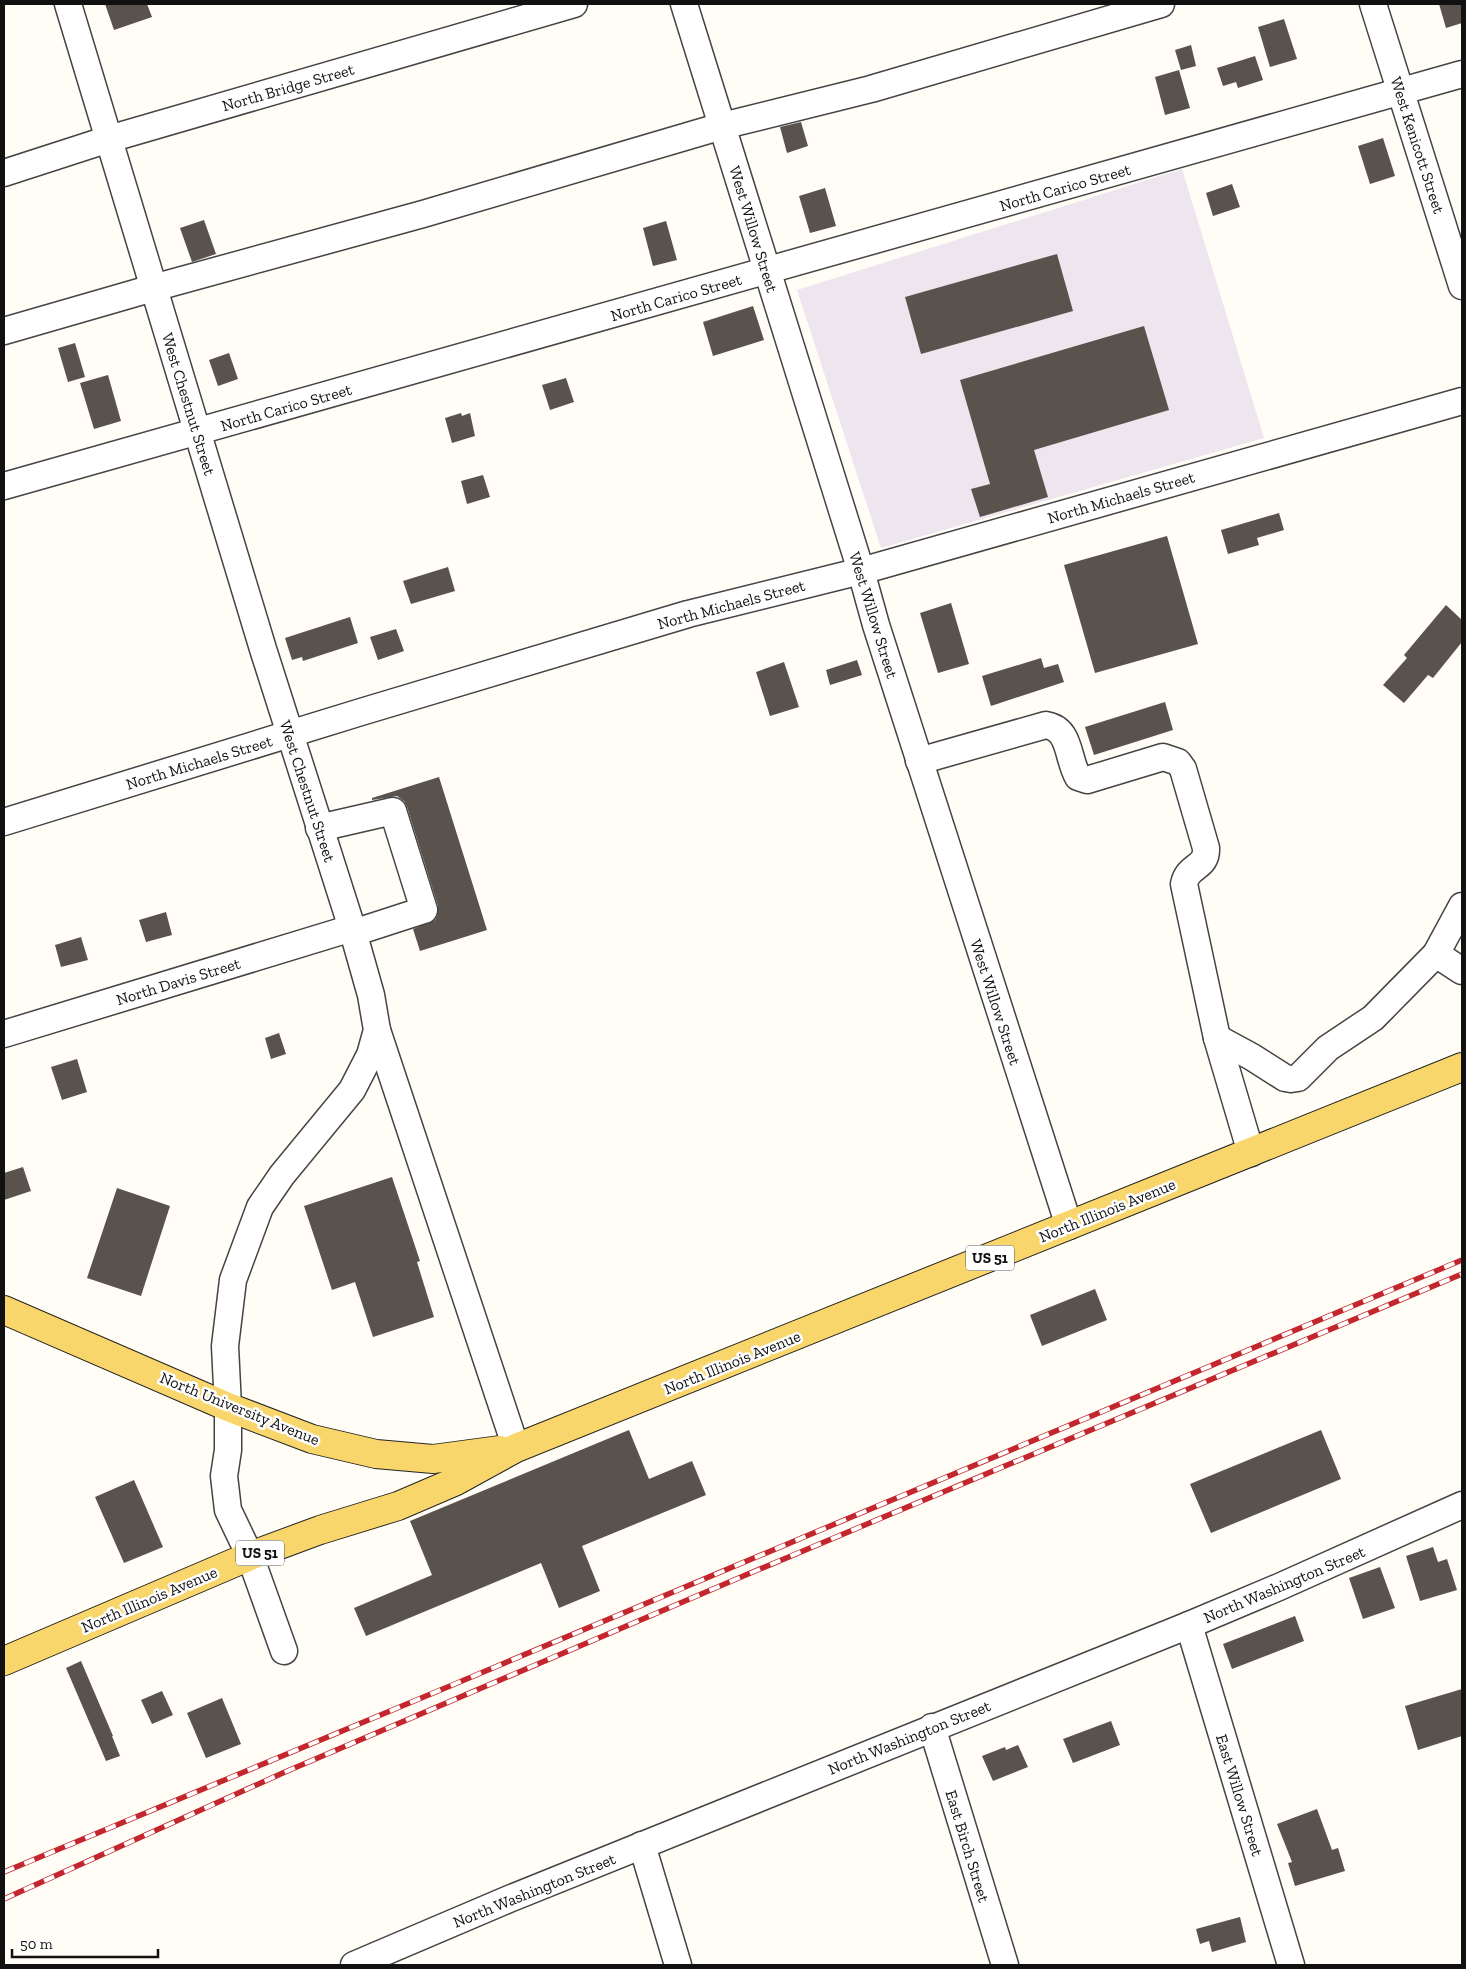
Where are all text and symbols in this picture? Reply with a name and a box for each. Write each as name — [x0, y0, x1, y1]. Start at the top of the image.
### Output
street label: North Bridge Street — [220, 60, 356, 115]
street label: West Kenicott Street — [1386, 74, 1449, 216]
street label: North Carico Street — [997, 160, 1133, 215]
street label: West Willow Street — [725, 164, 782, 295]
street label: North Carico Street — [608, 270, 744, 325]
street label: West Chestnut Street — [158, 331, 219, 478]
street label: North Carico Street — [218, 380, 354, 435]
street label: North Michaels Street — [1045, 467, 1197, 528]
street label: West Willow Street — [845, 550, 902, 681]
street label: North Michaels Street — [655, 576, 807, 633]
street label: West Chestnut Street — [276, 718, 339, 864]
street label: North Michaels Street — [124, 731, 275, 794]
street label: West Willow Street — [966, 937, 1025, 1068]
street label: North Davis Street — [114, 954, 243, 1009]
street label: North Illinois Avenue — [1036, 1174, 1178, 1247]
road number: US 51 — [966, 1246, 1014, 1270]
street label: North Illinois Avenue — [661, 1326, 803, 1399]
street label: North University Avenue — [157, 1368, 322, 1449]
road number: US 51 — [236, 1540, 284, 1566]
street label: North Washington Street — [1201, 1542, 1368, 1627]
street label: North Illinois Avenue — [78, 1562, 220, 1637]
street label: North Washington Street — [825, 1696, 993, 1779]
street label: East Willow Street — [1212, 1732, 1267, 1859]
street label: East Birch Street — [941, 1788, 994, 1905]
street label: North Washington Street — [450, 1849, 618, 1932]
scale bar — [12, 1926, 159, 1958]
text: 50 m — [20, 1935, 53, 1953]

